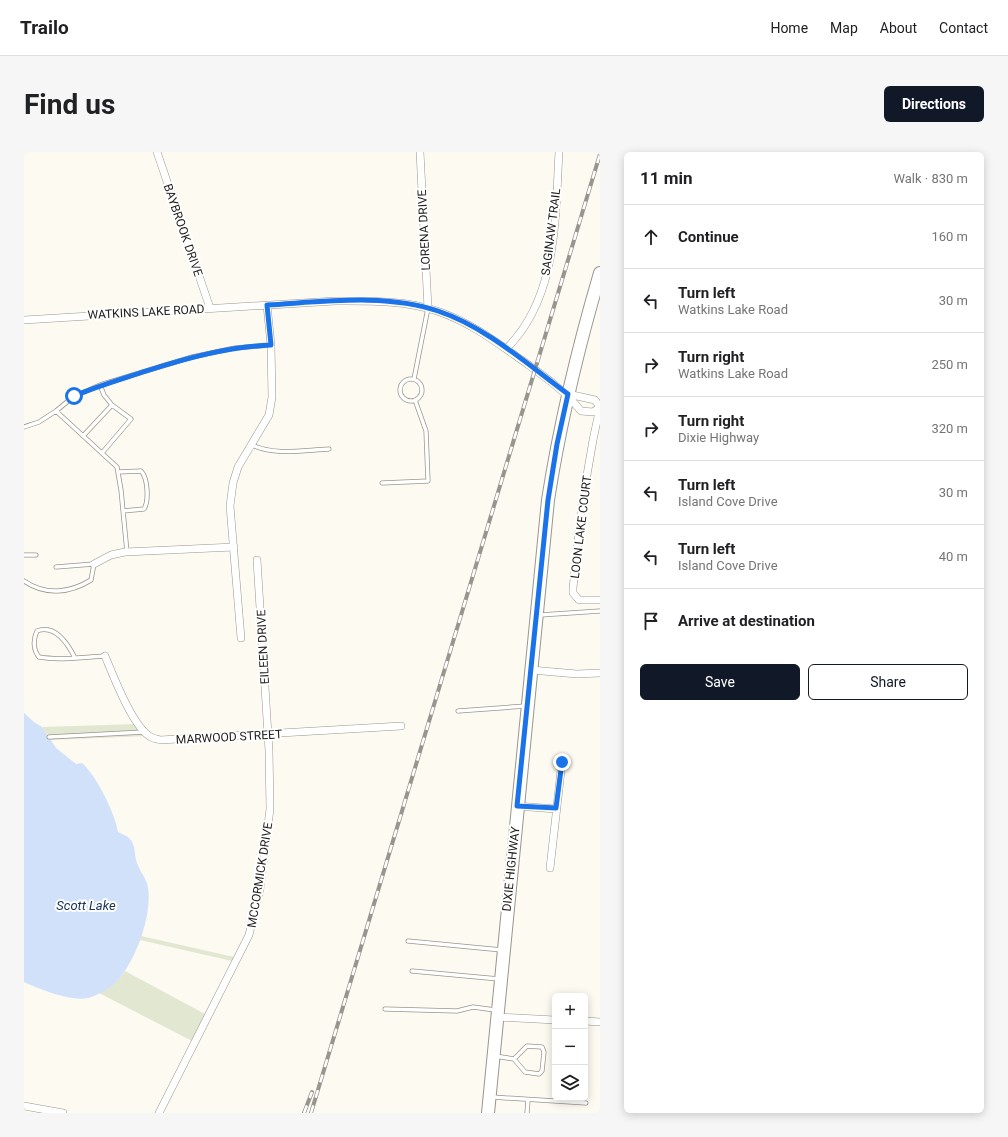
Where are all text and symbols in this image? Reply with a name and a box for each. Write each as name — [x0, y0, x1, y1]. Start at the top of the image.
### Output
text: Trailo — [20, 16, 69, 39]
text: Home — [770, 20, 808, 36]
text: Map — [830, 20, 858, 36]
text: About — [880, 20, 917, 36]
text: Contact — [939, 20, 988, 36]
button: Directions — [884, 86, 984, 122]
text: Find us — [24, 88, 115, 121]
text: 11 min — [640, 168, 693, 188]
text: Walk · 830 m — [893, 171, 968, 186]
street label: BAYBROOK DRIVE — [161, 182, 205, 278]
street label: SAGINAW TRAIL — [539, 187, 563, 276]
street label: LORENA DRIVE — [415, 189, 433, 271]
icon: ahead — [640, 226, 662, 248]
text: Continue — [678, 228, 739, 246]
text: 160 m — [931, 229, 968, 244]
text: Turn left — [678, 284, 735, 302]
icon: left — [640, 290, 662, 312]
text: 30 m — [939, 293, 968, 308]
street label: WATKINS LAKE ROAD — [87, 302, 205, 322]
text: Watkins Lake Road — [678, 302, 788, 317]
text: Turn right — [678, 348, 744, 366]
icon: right — [640, 354, 662, 376]
text: 250 m — [931, 357, 968, 372]
text: Watkins Lake Road — [678, 366, 788, 381]
route start — [65, 387, 83, 405]
text: Turn right — [678, 412, 744, 430]
icon: right — [640, 418, 662, 440]
text: 320 m — [931, 421, 968, 436]
text: Dixie Highway — [678, 430, 759, 445]
street label: LOON LAKE COURT — [568, 475, 594, 579]
text: Turn left — [678, 476, 735, 494]
icon: left — [640, 482, 662, 504]
text: 30 m — [939, 485, 968, 500]
text: Island Cove Drive — [678, 494, 778, 509]
text: Turn left — [678, 540, 735, 558]
icon: left — [640, 546, 662, 568]
text: 40 m — [939, 549, 968, 564]
text: Island Cove Drive — [678, 558, 778, 573]
street label: EILEEN DRIVE — [254, 609, 272, 685]
icon: arrive — [640, 610, 662, 632]
text: Arrive at destination — [678, 612, 815, 630]
button: Save — [640, 664, 800, 700]
button: Share — [808, 664, 968, 700]
street label: MARWOOD STREET — [175, 727, 283, 747]
route end — [553, 753, 571, 771]
street label: MCCORMICK DRIVE — [245, 821, 275, 929]
street label: DIXIE HIGHWAY — [500, 825, 523, 912]
water label: Scott Lake — [56, 898, 116, 913]
map controls — [552, 993, 588, 1101]
button: + — [552, 993, 588, 1029]
button: − — [552, 1029, 588, 1065]
button: layers — [552, 1065, 588, 1101]

